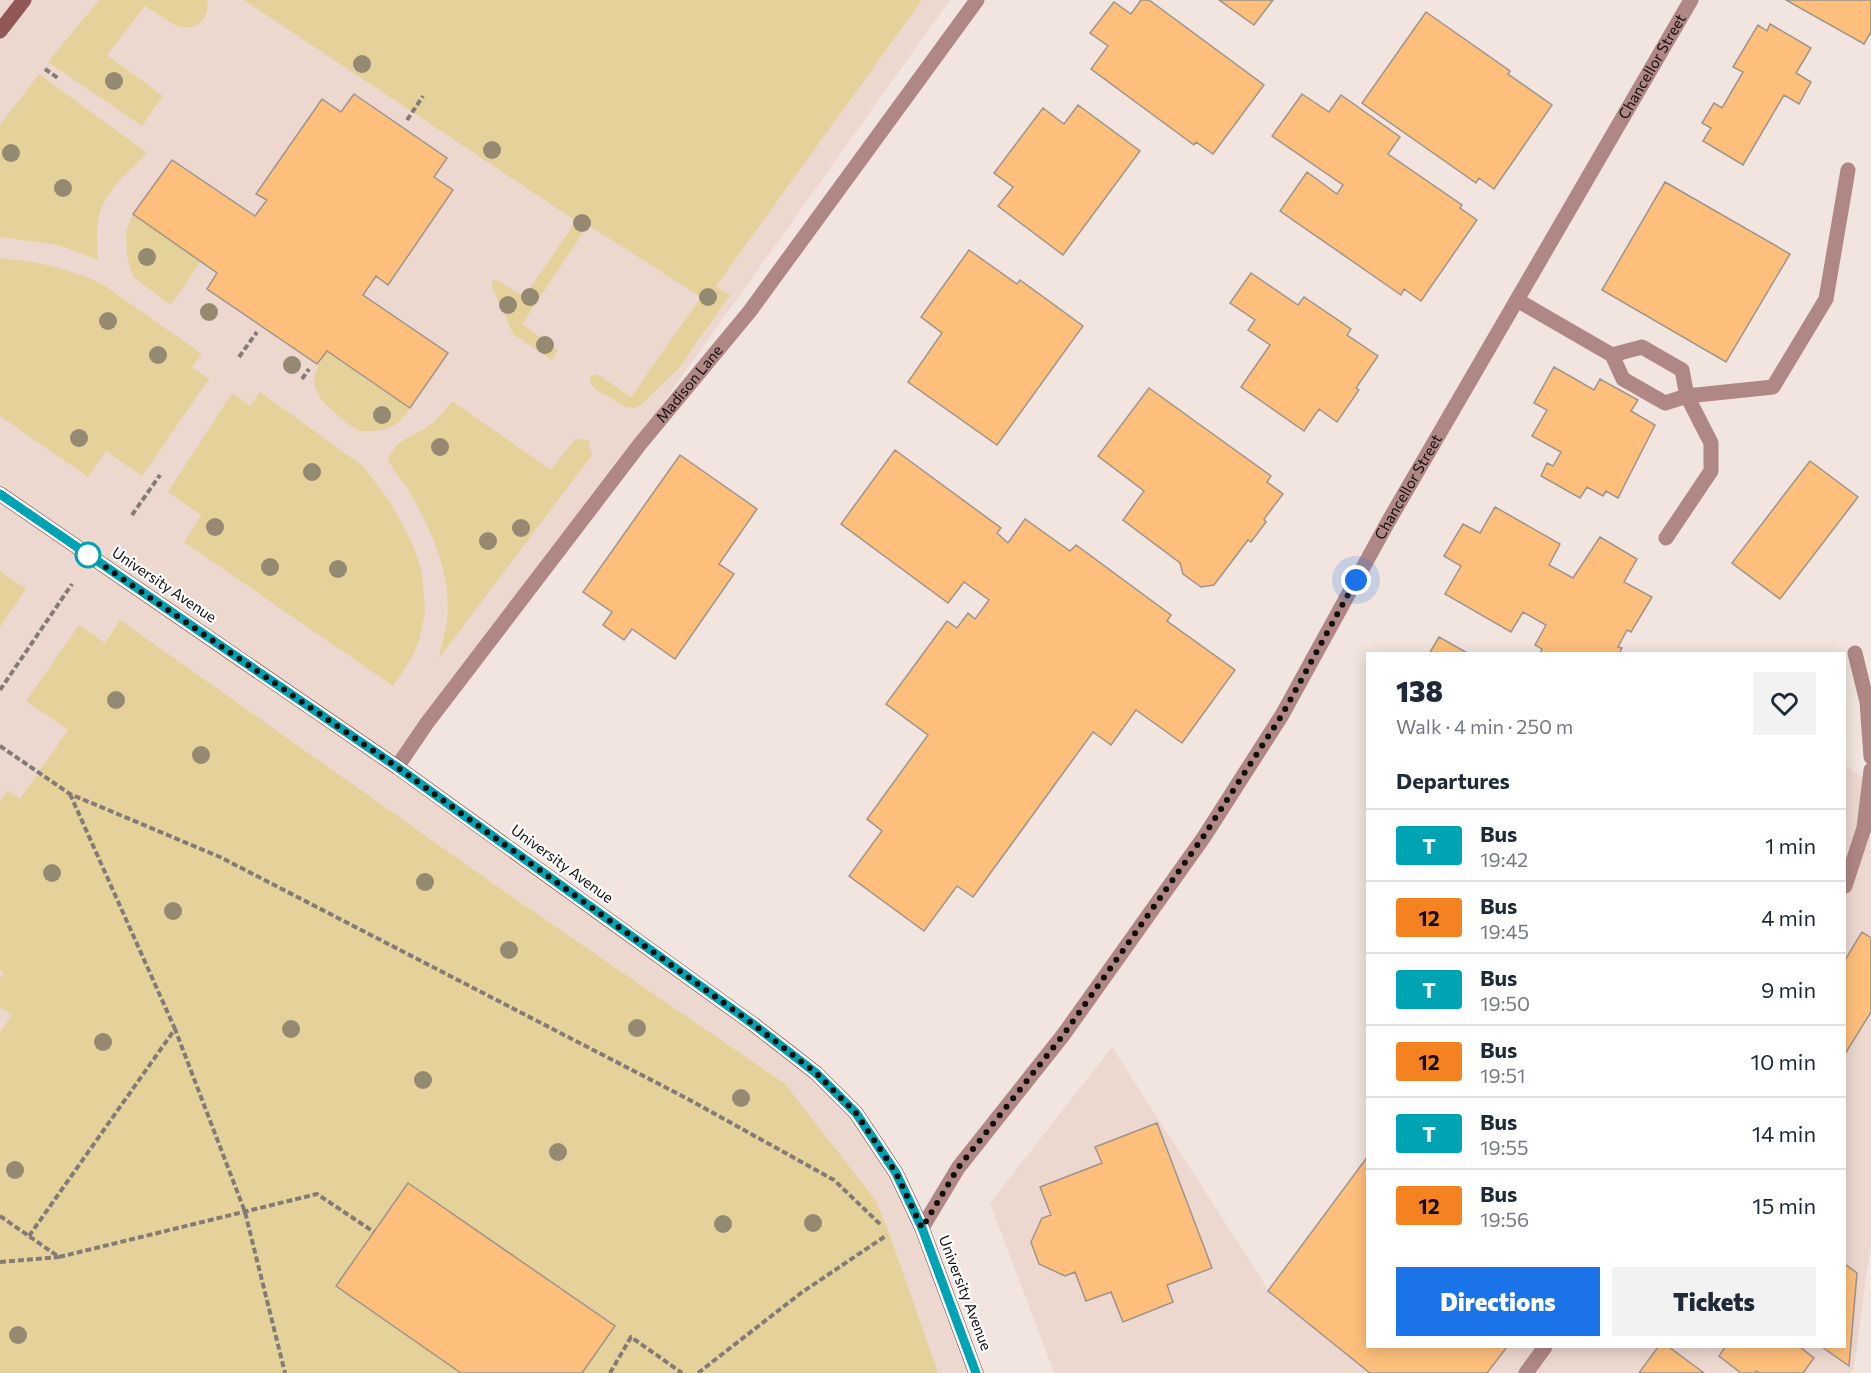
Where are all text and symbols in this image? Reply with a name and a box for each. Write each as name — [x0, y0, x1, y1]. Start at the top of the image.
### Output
street label: Chancellor Street — [1614, 10, 1689, 122]
street label: Madison Lane — [652, 341, 726, 426]
street label: Chancellor Street — [1370, 431, 1445, 542]
unlabelled marker — [75, 542, 101, 568]
street label: University Avenue — [109, 543, 220, 626]
your location — [1341, 565, 1371, 595]
button: heart — [1753, 672, 1816, 735]
text: 138 — [1396, 674, 1443, 708]
text: Walk · 4 min · 250 m — [1396, 714, 1573, 738]
text: Departures — [1396, 767, 1510, 794]
street label: University Avenue — [508, 820, 617, 906]
text: Bus — [1480, 820, 1517, 847]
text: 1 min — [1765, 832, 1816, 859]
text: T — [1422, 833, 1436, 858]
text: 19:42 — [1480, 847, 1528, 871]
text: Bus — [1480, 892, 1517, 919]
text: 4 min — [1761, 904, 1816, 931]
text: 12 — [1418, 905, 1440, 930]
text: 19:45 — [1480, 919, 1529, 943]
text: Bus — [1480, 964, 1517, 991]
text: 9 min — [1761, 976, 1816, 1003]
text: T — [1422, 977, 1436, 1002]
text: 19:50 — [1480, 991, 1530, 1015]
text: Bus — [1480, 1036, 1517, 1063]
text: 10 min — [1751, 1048, 1816, 1075]
text: 12 — [1418, 1049, 1440, 1074]
text: 19:51 — [1480, 1063, 1525, 1087]
text: Bus — [1480, 1108, 1517, 1135]
text: 14 min — [1752, 1120, 1816, 1147]
text: T — [1422, 1121, 1436, 1146]
text: 19:55 — [1480, 1135, 1528, 1159]
text: Bus — [1480, 1180, 1517, 1207]
text: 15 min — [1752, 1192, 1816, 1219]
text: 12 — [1418, 1193, 1440, 1218]
text: 19:56 — [1480, 1207, 1529, 1231]
street label: University Avenue — [936, 1232, 996, 1353]
button: Directions — [1396, 1267, 1600, 1336]
button: Tickets — [1612, 1267, 1816, 1336]

